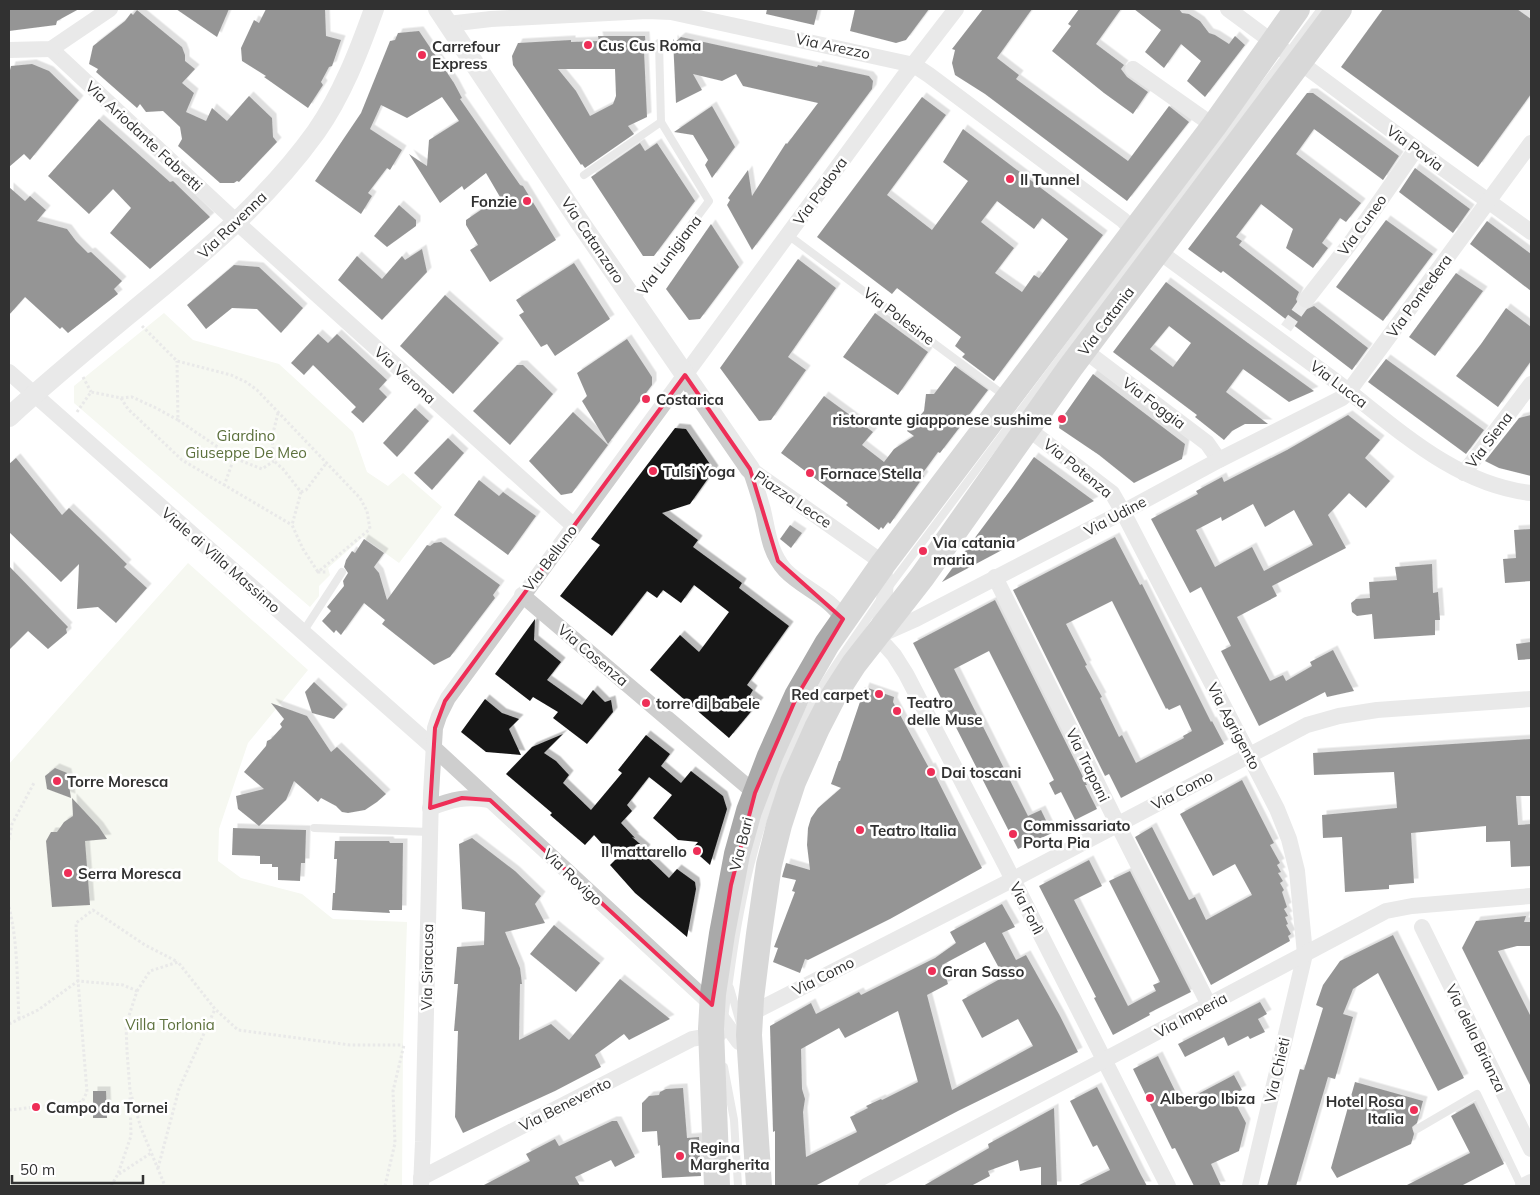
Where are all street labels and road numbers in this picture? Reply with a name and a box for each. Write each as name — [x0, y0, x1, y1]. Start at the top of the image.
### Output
street label: Via Arezzo — [794, 29, 872, 63]
street label: Via Ariodante Fabretti — [82, 77, 206, 195]
street label: Via Pavia — [1383, 121, 1447, 175]
street label: Via Padova — [789, 153, 851, 229]
street label: Via Ravenna — [193, 187, 271, 263]
street label: Via Cuneo — [1333, 191, 1391, 259]
street label: Via Catanzaro — [557, 193, 629, 287]
street label: Via Lunigiana — [633, 211, 705, 299]
street label: Via Pontedera — [1382, 251, 1456, 341]
street label: Via Polesine — [859, 283, 939, 349]
street label: Via Catania — [1074, 283, 1138, 359]
street label: Via Verona — [370, 342, 440, 408]
street label: Via Lucca — [1306, 356, 1372, 412]
street label: Via Foggia — [1119, 373, 1189, 433]
street label: Via Siena — [1462, 408, 1516, 472]
street label: Via Potenza — [1039, 434, 1117, 502]
street label: Piazza Lecce — [750, 466, 836, 532]
street label: Via Udine — [1081, 492, 1149, 540]
street label: Viale di Villa Massimo — [158, 503, 284, 617]
street label: Via Belluno — [519, 521, 581, 595]
street label: Via Cosenza — [554, 620, 632, 690]
street label: Via Agrigento — [1203, 679, 1265, 773]
street label: Via Trapani — [1062, 725, 1114, 805]
street label: Via Como — [1148, 766, 1216, 814]
street label: Via Bari — [725, 815, 757, 873]
street label: Via Rovigo — [539, 845, 607, 909]
street label: Via Forlì — [1006, 879, 1048, 937]
street label: Via Siracusa — [417, 923, 437, 1011]
street label: Via Como — [789, 952, 857, 1000]
street label: Via della Brianza — [1442, 981, 1510, 1095]
street label: Via Imperia — [1152, 988, 1230, 1042]
street label: Via Chieti — [1260, 1035, 1294, 1105]
street label: Via Benevento — [516, 1073, 614, 1135]

